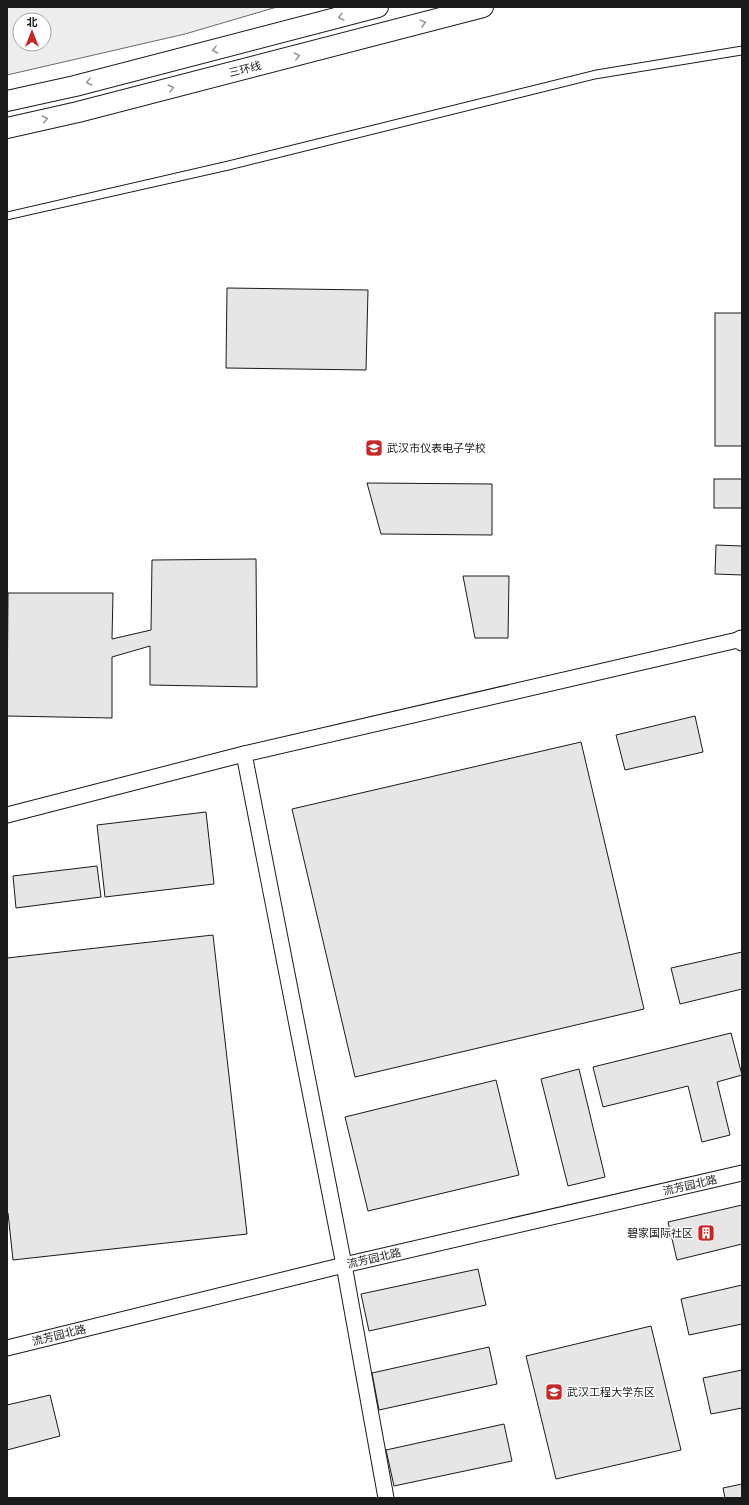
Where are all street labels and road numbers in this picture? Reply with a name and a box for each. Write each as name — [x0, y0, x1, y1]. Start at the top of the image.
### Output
street label: 三环线 — [227, 57, 263, 81]
street label: 流芳园北路 — [661, 1171, 719, 1199]
street label: 流芳园北路 — [345, 1244, 403, 1272]
street label: 流芳园北路 — [30, 1321, 88, 1349]

